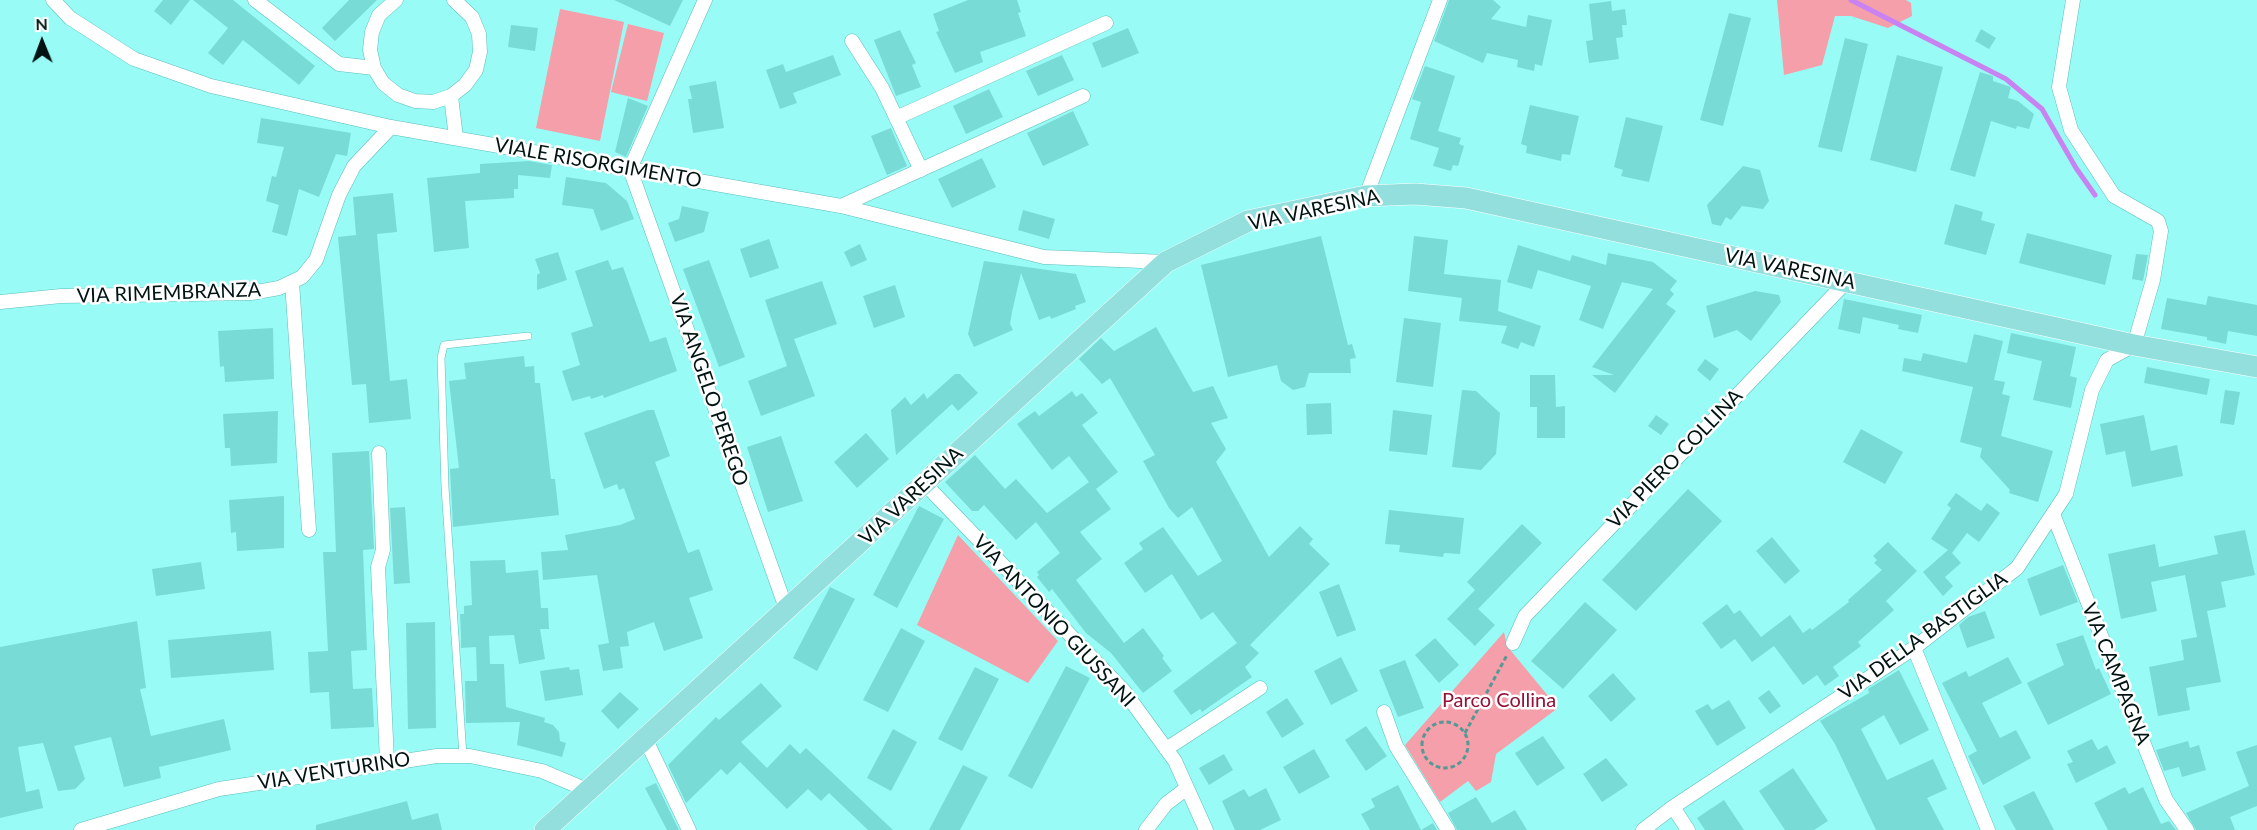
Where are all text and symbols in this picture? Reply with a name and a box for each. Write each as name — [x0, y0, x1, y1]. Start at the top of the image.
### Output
north arrow — [12, 12, 72, 72]
text: N — [35, 14, 48, 33]
street label: VIALE RISORGIMENTO — [493, 133, 703, 193]
street label: VIA VARESINA — [1246, 184, 1382, 236]
street label: VIA VARESINA — [1722, 243, 1858, 295]
street label: VIA RIMEMBRANZA — [76, 278, 262, 308]
street label: VIA ANGELO PEREGO — [665, 291, 753, 489]
street label: VIA PIERO COLLINA — [1602, 384, 1748, 534]
street label: VIA VARESINA — [854, 442, 968, 550]
street label: VIA ANTONIO GIUSSANI — [968, 530, 1140, 712]
street label: VIA DELLA BASTIGLIA — [1834, 567, 2012, 705]
street label: VIA CAMPAGNA — [2077, 600, 2155, 748]
park label: Parco Collina — [1442, 689, 1556, 713]
street label: VIA VENTURINO — [256, 747, 412, 795]

